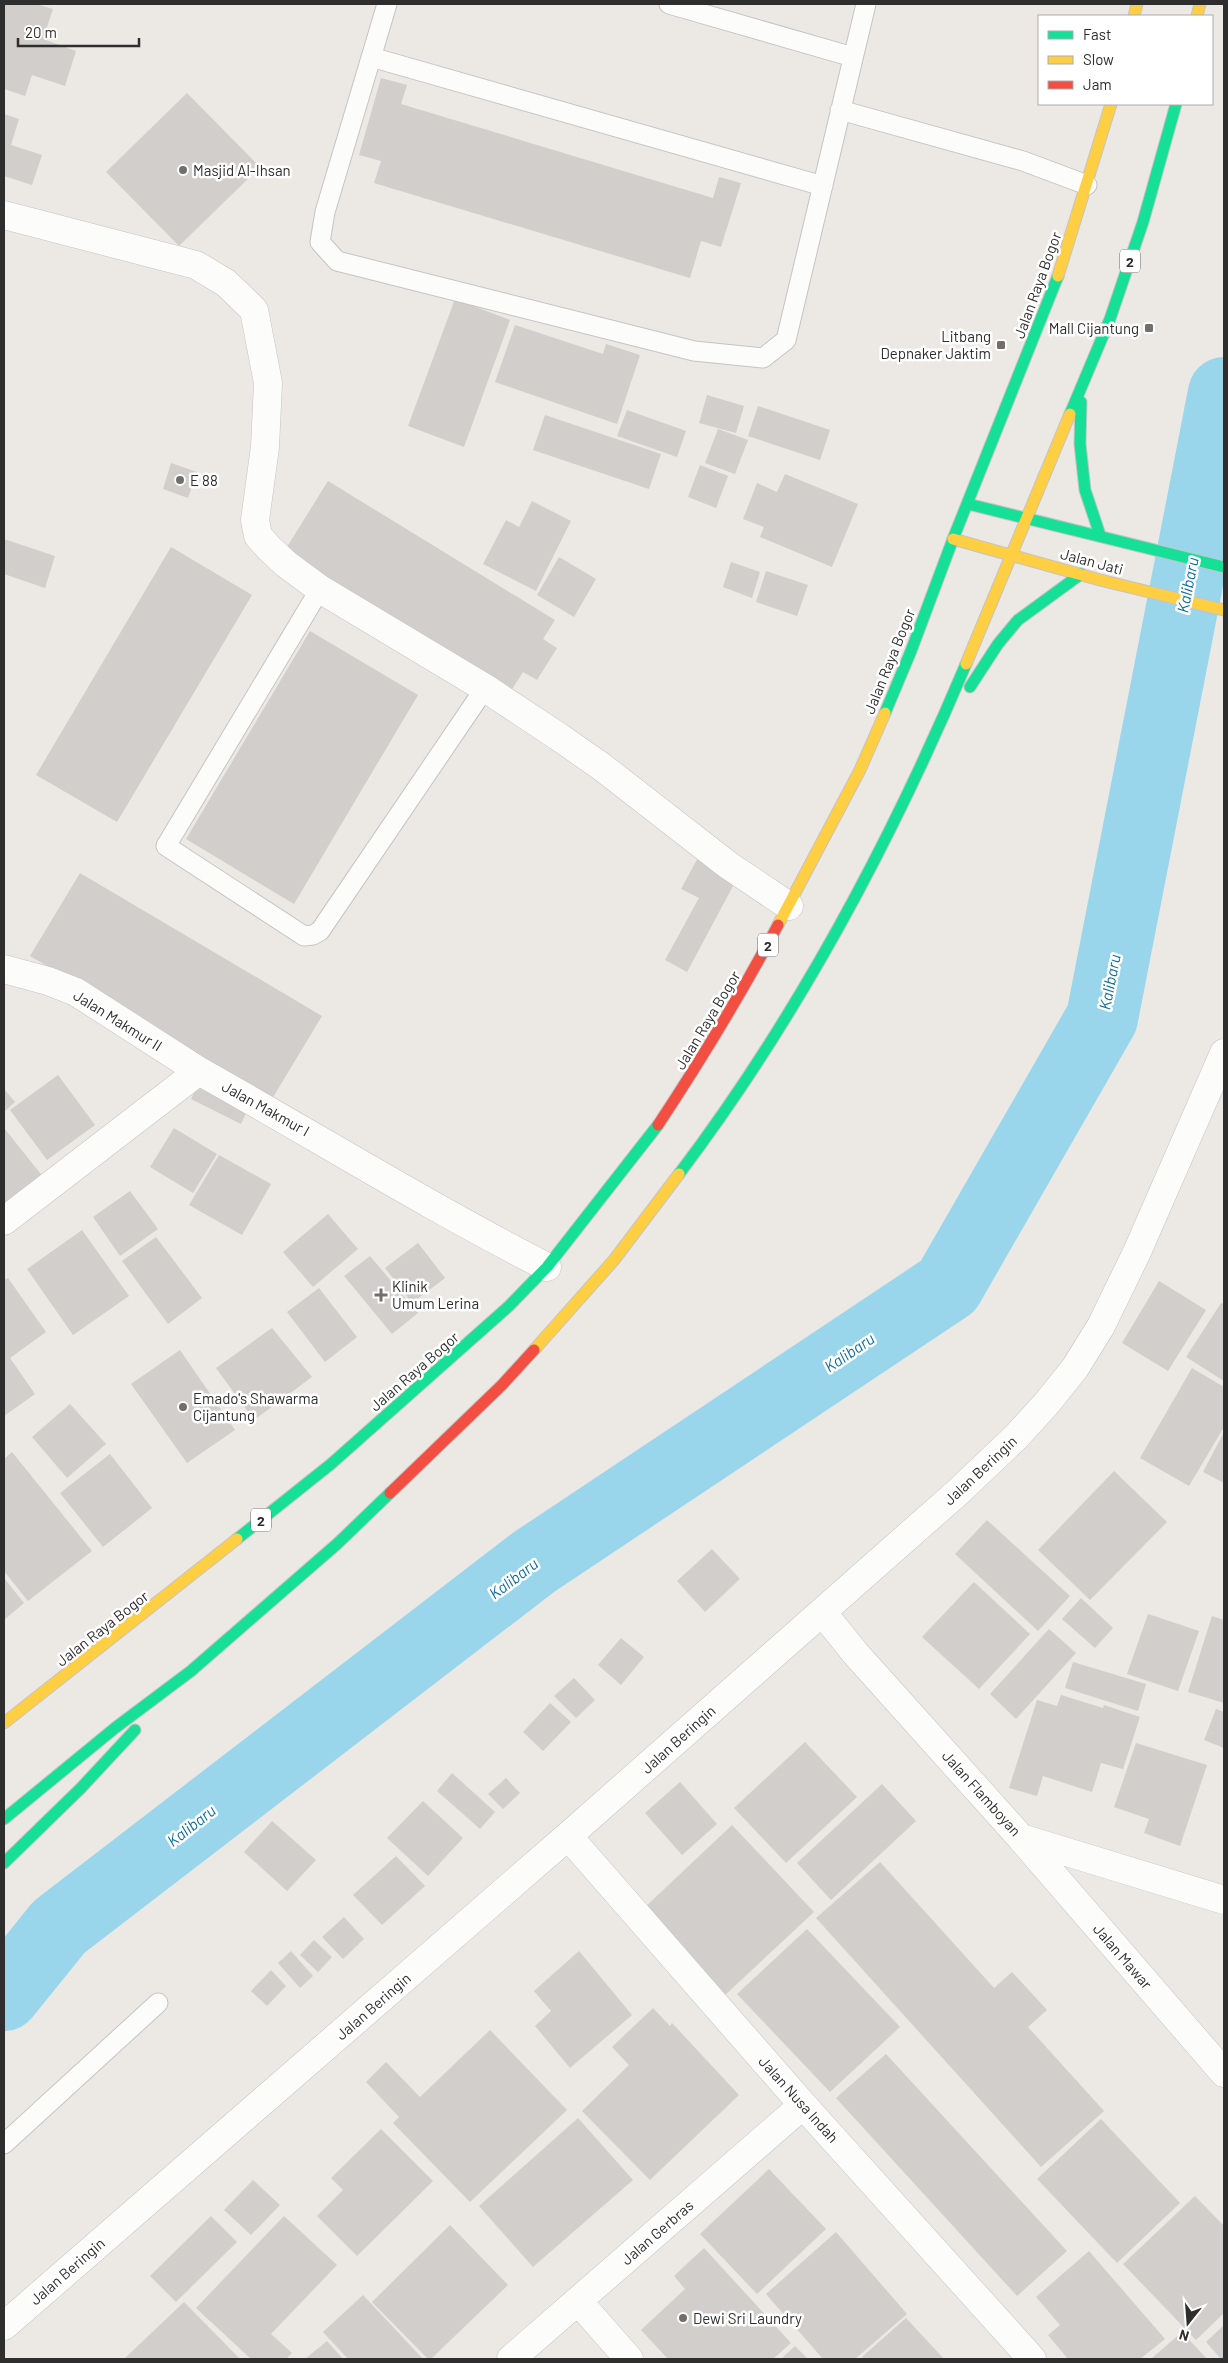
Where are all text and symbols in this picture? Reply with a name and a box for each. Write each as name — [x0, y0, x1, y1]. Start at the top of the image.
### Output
scale bar — [18, 15, 139, 47]
legend — [1038, 15, 1213, 105]
text: 20 m — [25, 23, 57, 41]
text: Fast — [1083, 25, 1111, 43]
text: Slow — [1083, 50, 1114, 68]
text: Jam — [1083, 75, 1112, 93]
place label: Masjid Al-Ihsan — [193, 161, 291, 179]
marker: Masjid Al-Ihsan — [177, 164, 189, 176]
street label: Jalan Raya Bogor — [1009, 229, 1065, 341]
road number: 2 — [1120, 250, 1140, 272]
place label: Mall Cijantung — [1049, 319, 1139, 337]
marker: Mall Cijantung — [1143, 322, 1155, 334]
place label: Litbang Depnaker Jaktim — [880, 327, 991, 362]
marker: Litbang Depnaker Jaktim — [995, 339, 1007, 351]
place label: E 88 — [190, 471, 218, 489]
marker: E 88 — [174, 474, 186, 486]
street label: Jalan Jati — [1059, 544, 1125, 578]
water label: Kalibaru — [1172, 556, 1202, 614]
street label: Jalan Raya Bogor — [860, 605, 919, 716]
road number: 2 — [758, 934, 778, 956]
water label: Kalibaru — [1094, 953, 1124, 1011]
street label: Jalan Raya Bogor — [670, 967, 744, 1073]
street label: Jalan Makmur II — [70, 986, 166, 1054]
street label: Jalan Makmur I — [219, 1077, 313, 1139]
place label: Klinik Umum Lerina — [392, 1277, 479, 1312]
marker: Klinik Umum Lerina — [374, 1288, 388, 1302]
street label: Jalan Raya Bogor — [366, 1327, 463, 1415]
water label: Kalibaru — [820, 1328, 878, 1376]
place label: Emado's Shawarma Cijantung — [193, 1389, 318, 1424]
marker: Emado's Shawarma Cijantung — [177, 1401, 189, 1413]
street label: Jalan Beringin — [940, 1432, 1020, 1508]
road number: 2 — [251, 1508, 271, 1532]
water label: Kalibaru — [485, 1554, 541, 1602]
street label: Jalan Raya Bogor — [52, 1586, 152, 1670]
street label: Jalan Beringin — [637, 1701, 719, 1777]
street label: Jalan Flamboyan — [939, 1746, 1025, 1840]
water label: Kalibaru — [163, 1800, 219, 1850]
street label: Jalan Mawar — [1090, 1920, 1157, 1993]
street label: Jalan Beringin — [332, 1969, 414, 2043]
street label: Jalan Nusa Indah — [755, 2052, 843, 2146]
street label: Jalan Gerbras — [617, 2196, 697, 2268]
street label: Jalan Beringin — [26, 2234, 108, 2308]
north arrow — [1163, 2298, 1213, 2348]
place label: Dewi Sri Laundry — [693, 2309, 802, 2327]
marker: Dewi Sri Laundry — [677, 2312, 689, 2324]
text: N — [1177, 2326, 1191, 2345]

